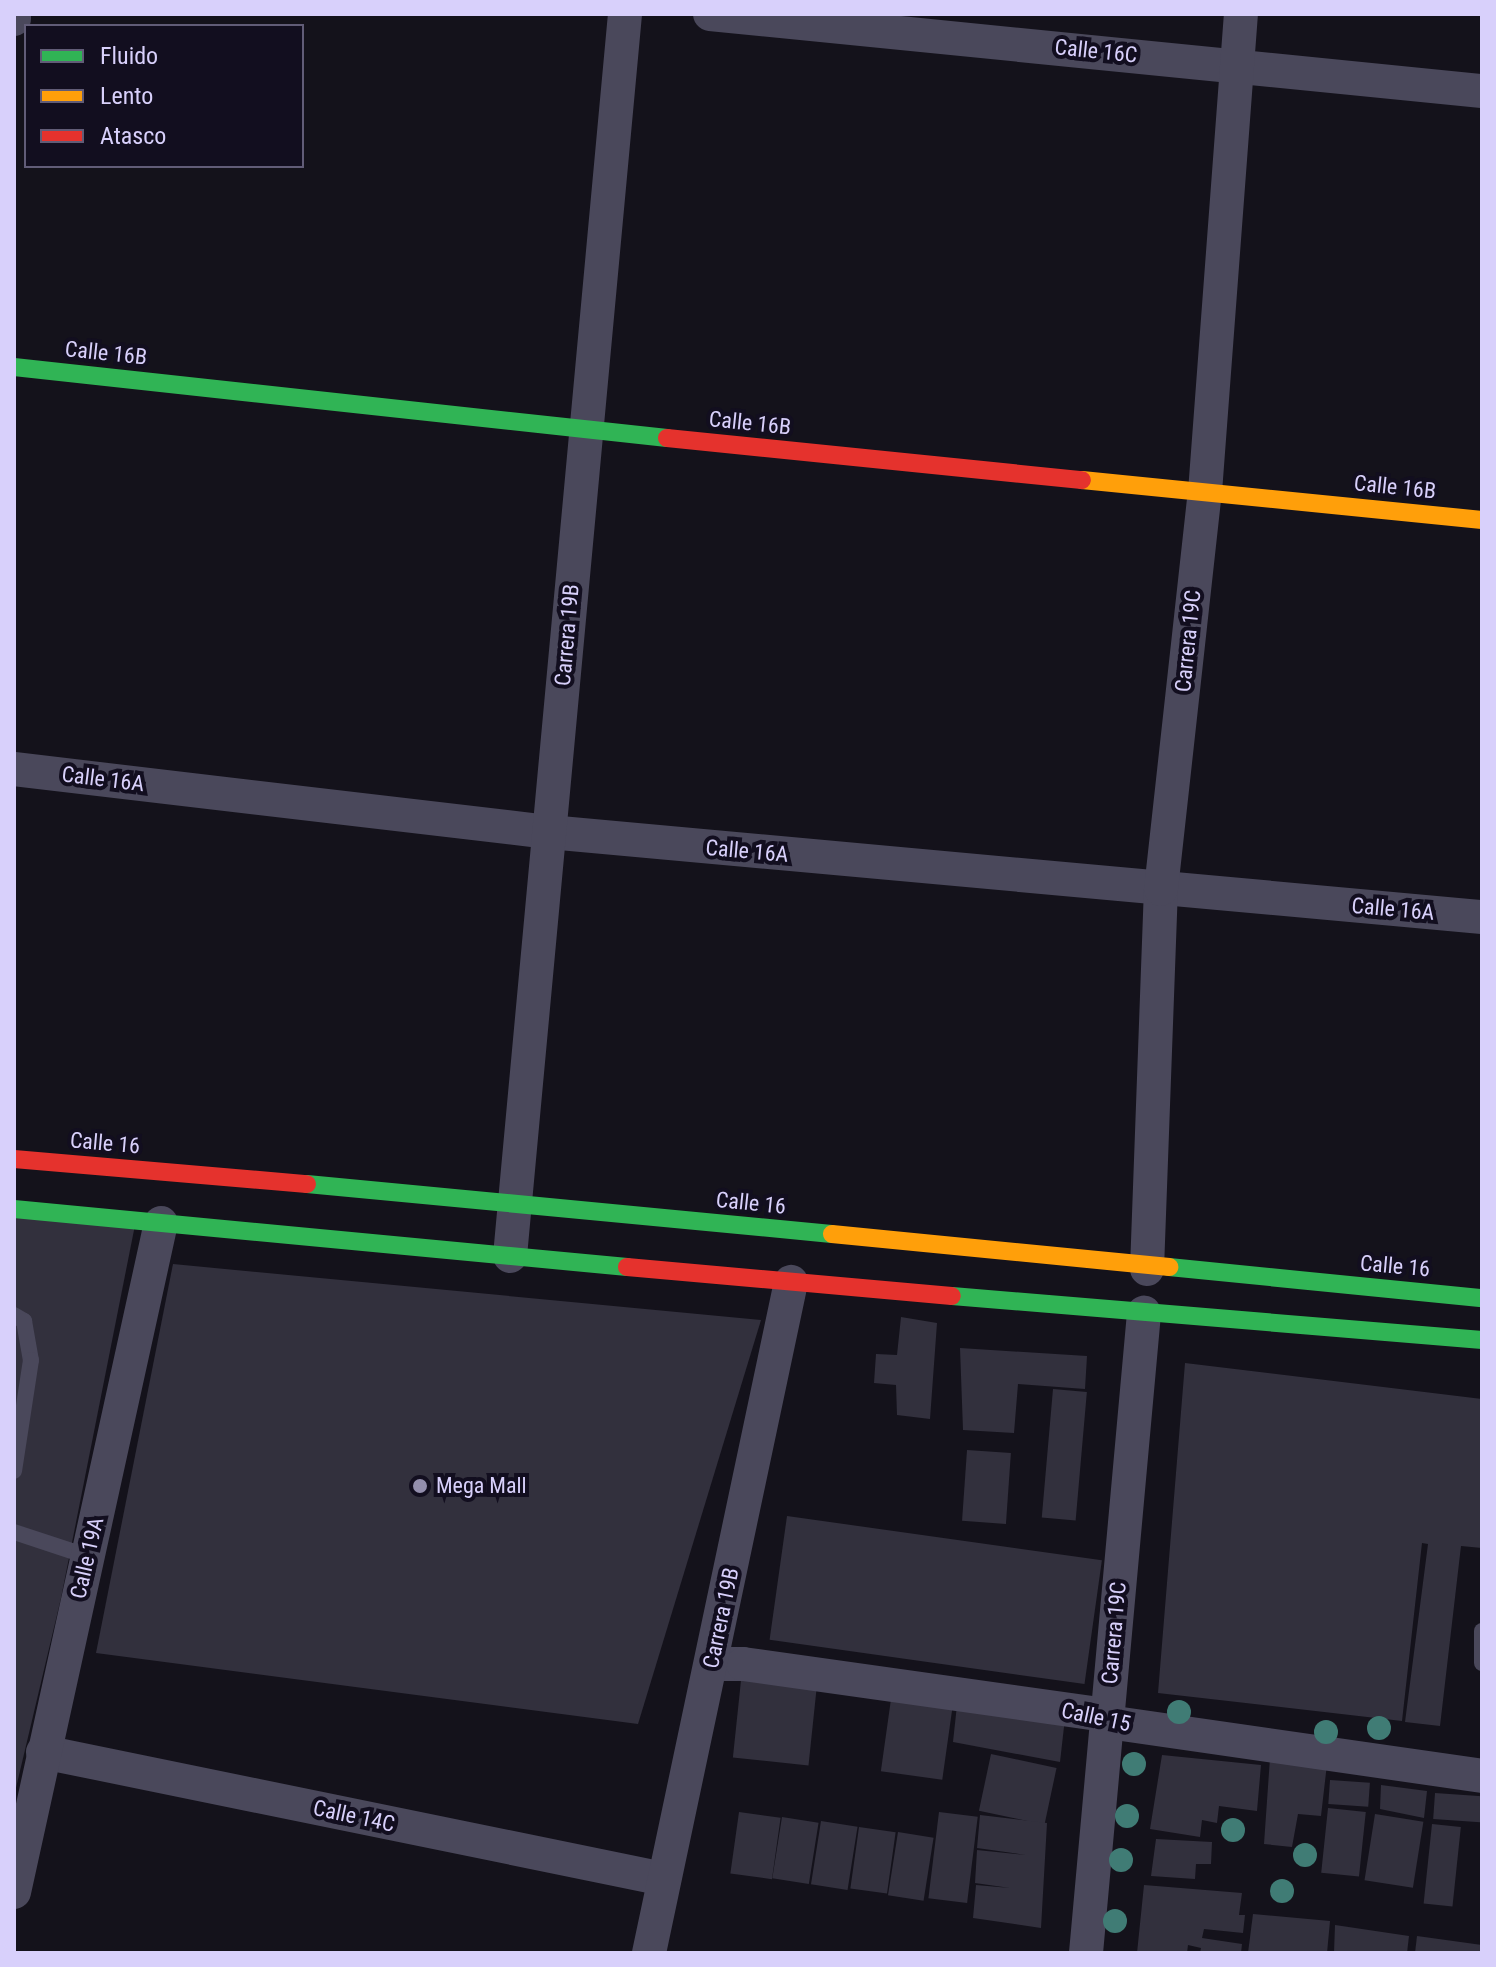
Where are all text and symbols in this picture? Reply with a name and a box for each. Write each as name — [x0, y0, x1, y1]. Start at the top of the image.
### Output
legend — [24, 24, 304, 168]
street label: Calle 16C — [1054, 34, 1138, 68]
text: Fluido — [100, 42, 158, 70]
text: Lento — [100, 82, 153, 110]
text: Atasco — [100, 122, 166, 150]
street label: Calle 16B — [64, 336, 148, 370]
street label: Calle 16B — [708, 406, 792, 440]
street label: Calle 16B — [1353, 470, 1437, 504]
street label: Carrera 19B — [549, 583, 585, 687]
street label: Carrera 19C — [1170, 589, 1206, 693]
street label: Calle 16A — [60, 761, 146, 797]
street label: Calle 16A — [705, 834, 789, 868]
street label: Calle 16A — [1351, 892, 1435, 926]
street label: Calle 16 — [69, 1127, 141, 1159]
street label: Calle 16 — [715, 1186, 787, 1220]
street label: Calle 16 — [1359, 1250, 1431, 1282]
place label: Mega Mall — [436, 1473, 527, 1499]
marker: Mega Mall — [411, 1477, 429, 1495]
street label: Calle 19A — [65, 1515, 109, 1601]
street label: Carrera 19B — [697, 1565, 745, 1671]
street label: Carrera 19C — [1096, 1581, 1132, 1685]
street label: Calle 15 — [1059, 1697, 1133, 1737]
street label: Calle 14C — [311, 1794, 397, 1838]

